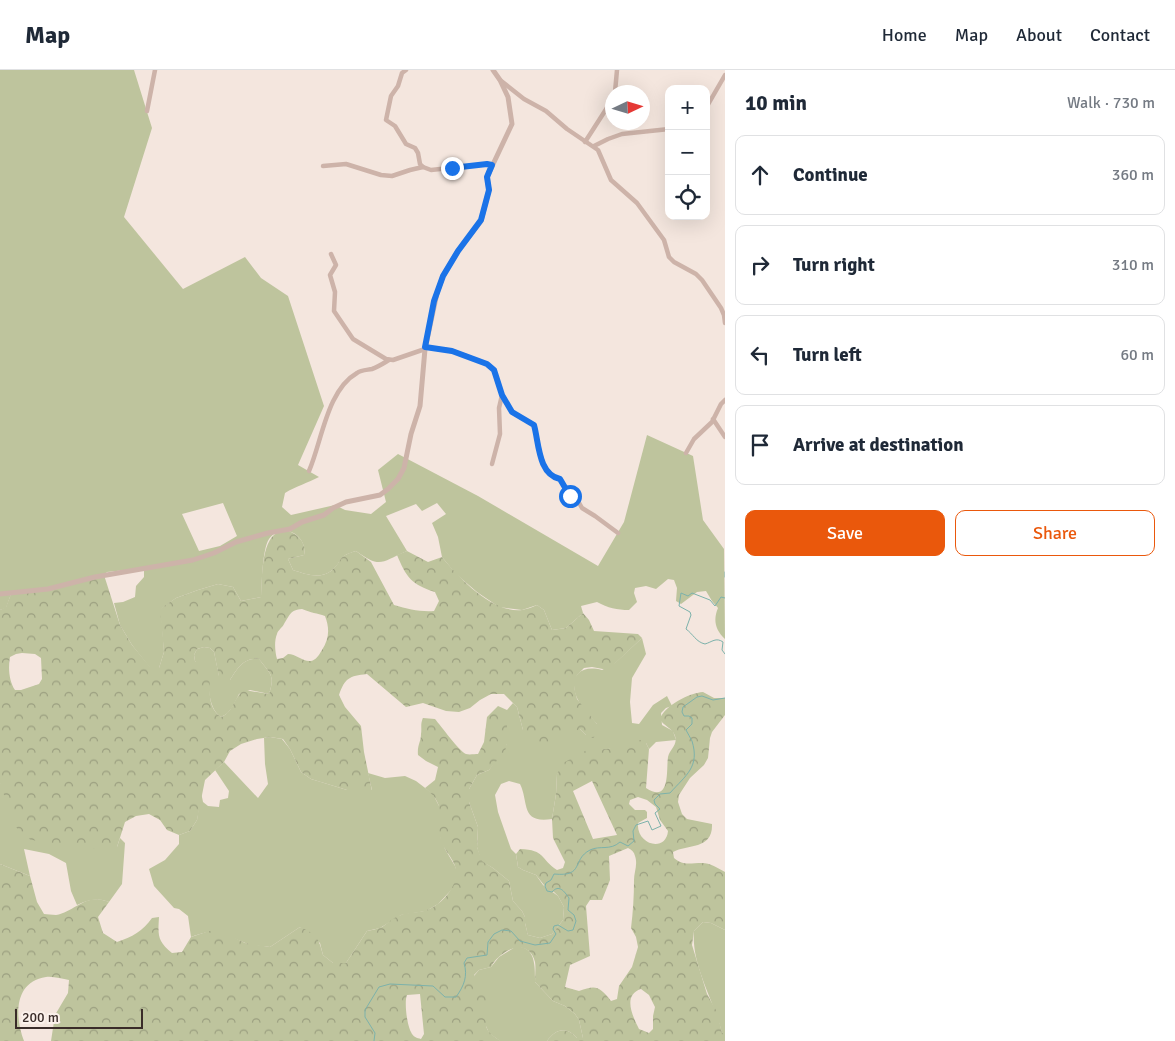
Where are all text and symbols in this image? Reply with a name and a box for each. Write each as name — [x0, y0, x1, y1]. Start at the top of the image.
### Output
text: Map — [25, 20, 70, 50]
text: Home — [882, 24, 927, 46]
text: Map — [955, 24, 988, 46]
text: About — [1016, 24, 1062, 46]
text: Contact — [1090, 24, 1150, 46]
north arrow — [605, 85, 650, 130]
map controls — [665, 85, 710, 220]
button: + — [665, 85, 710, 130]
text: 10 min — [745, 90, 807, 116]
text: Walk · 730 m — [1067, 93, 1155, 113]
button: − — [665, 130, 710, 175]
route end — [441, 157, 464, 180]
icon: ahead — [746, 161, 774, 189]
text: Continue — [793, 163, 868, 187]
text: 360 m — [1112, 165, 1154, 185]
button: locate — [665, 175, 710, 220]
icon: right — [746, 251, 774, 279]
text: Turn right — [793, 253, 875, 277]
text: 310 m — [1112, 255, 1154, 275]
icon: left — [746, 341, 774, 369]
text: Turn left — [793, 343, 862, 367]
text: 60 m — [1120, 345, 1154, 365]
icon: arrive — [746, 431, 774, 459]
text: Arrive at destination — [793, 433, 964, 457]
route start — [559, 485, 582, 508]
button: Save — [745, 510, 945, 556]
button: Share — [955, 510, 1155, 556]
scale bar — [15, 1006, 142, 1029]
text: 200 m — [22, 1009, 59, 1026]

